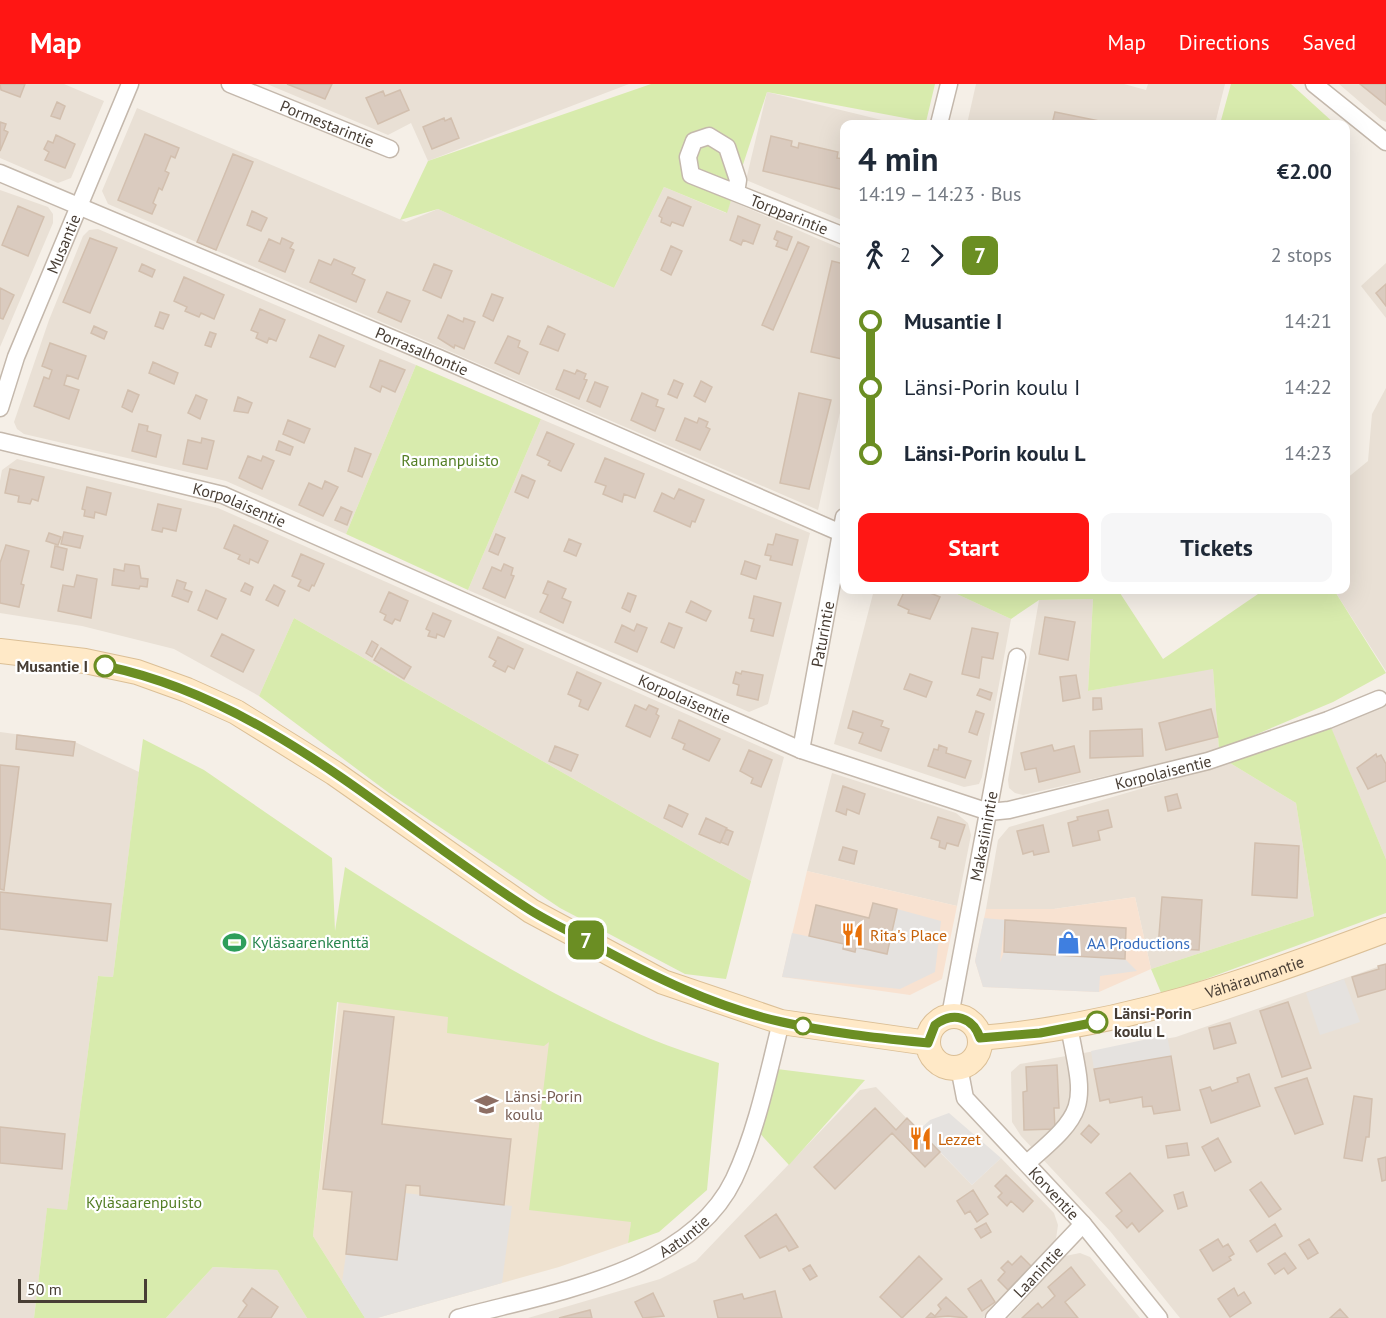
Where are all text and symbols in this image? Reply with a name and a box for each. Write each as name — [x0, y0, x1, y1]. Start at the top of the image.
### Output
text: Map — [30, 24, 81, 61]
text: Map — [1107, 29, 1146, 56]
text: Directions — [1179, 29, 1270, 56]
text: Saved — [1303, 29, 1356, 56]
street label: Pormestarintie — [277, 95, 377, 152]
text: 4 min — [858, 137, 939, 180]
text: €2.00 — [1277, 157, 1332, 185]
text: 14:19 – 14:23 · Bus — [858, 181, 1022, 207]
street label: Torpparintie — [747, 190, 831, 239]
street label: Musantie — [42, 211, 85, 277]
icon: walk — [858, 239, 891, 272]
icon: forward — [920, 239, 953, 272]
text: 2 — [900, 242, 911, 268]
text: 7 — [974, 242, 986, 269]
text: 2 stops — [1271, 242, 1332, 268]
text: Musantie I — [904, 307, 1002, 335]
text: 14:21 — [1284, 308, 1332, 334]
street label: Porrasalhontie — [372, 322, 472, 380]
text: Länsi-Porin koulu I — [904, 373, 1080, 401]
text: 14:22 — [1284, 374, 1332, 400]
text: Länsi-Porin koulu L — [904, 439, 1086, 467]
text: 14:23 — [1284, 440, 1332, 466]
park label: Raumanpuisto — [401, 450, 499, 470]
street label: Korpolaisentie — [191, 478, 289, 532]
button: Start — [858, 513, 1089, 582]
button: Tickets — [1101, 513, 1332, 582]
street label: Paturintie — [807, 599, 838, 669]
marker: Musantie I — [94, 655, 116, 677]
place label: Musantie I — [17, 656, 88, 676]
street label: Korpolaisentie — [635, 670, 734, 728]
street label: Korpolaisentie — [1113, 751, 1213, 794]
street label: Makasiinintie — [965, 789, 1002, 883]
line badge: 7 — [566, 920, 606, 960]
restaurant icon: Rita's Place — [839, 922, 865, 948]
place label: Rita's Place — [870, 925, 947, 945]
text: 7 — [580, 927, 592, 954]
sports icon: Kyläsaarenkenttä — [221, 929, 247, 955]
shop icon: AA Productions — [1056, 930, 1082, 956]
place label: Kyläsaarenkenttä — [252, 932, 369, 952]
place label: AA Productions — [1087, 933, 1190, 953]
street label: Vähäraumantie — [1202, 951, 1306, 1003]
place label: Länsi-Porin koulu L — [1114, 1003, 1192, 1041]
marker: Länsi-Porin koulu L — [1086, 1011, 1108, 1033]
unlabelled marker — [794, 1017, 812, 1035]
place label: Länsi-Porin koulu — [505, 1086, 582, 1124]
school or university icon: Länsi-Porin koulu — [474, 1092, 500, 1118]
restaurant icon: Lezzet — [907, 1126, 933, 1152]
place label: Lezzet — [938, 1129, 981, 1149]
street label: Korventie — [1025, 1163, 1084, 1224]
park label: Kyläsaarenpuisto — [86, 1192, 202, 1212]
street label: Aatuntie — [655, 1211, 713, 1261]
street label: Laanintie — [1009, 1242, 1067, 1301]
scale bar — [18, 1276, 147, 1304]
text: 50 m — [27, 1279, 62, 1299]

